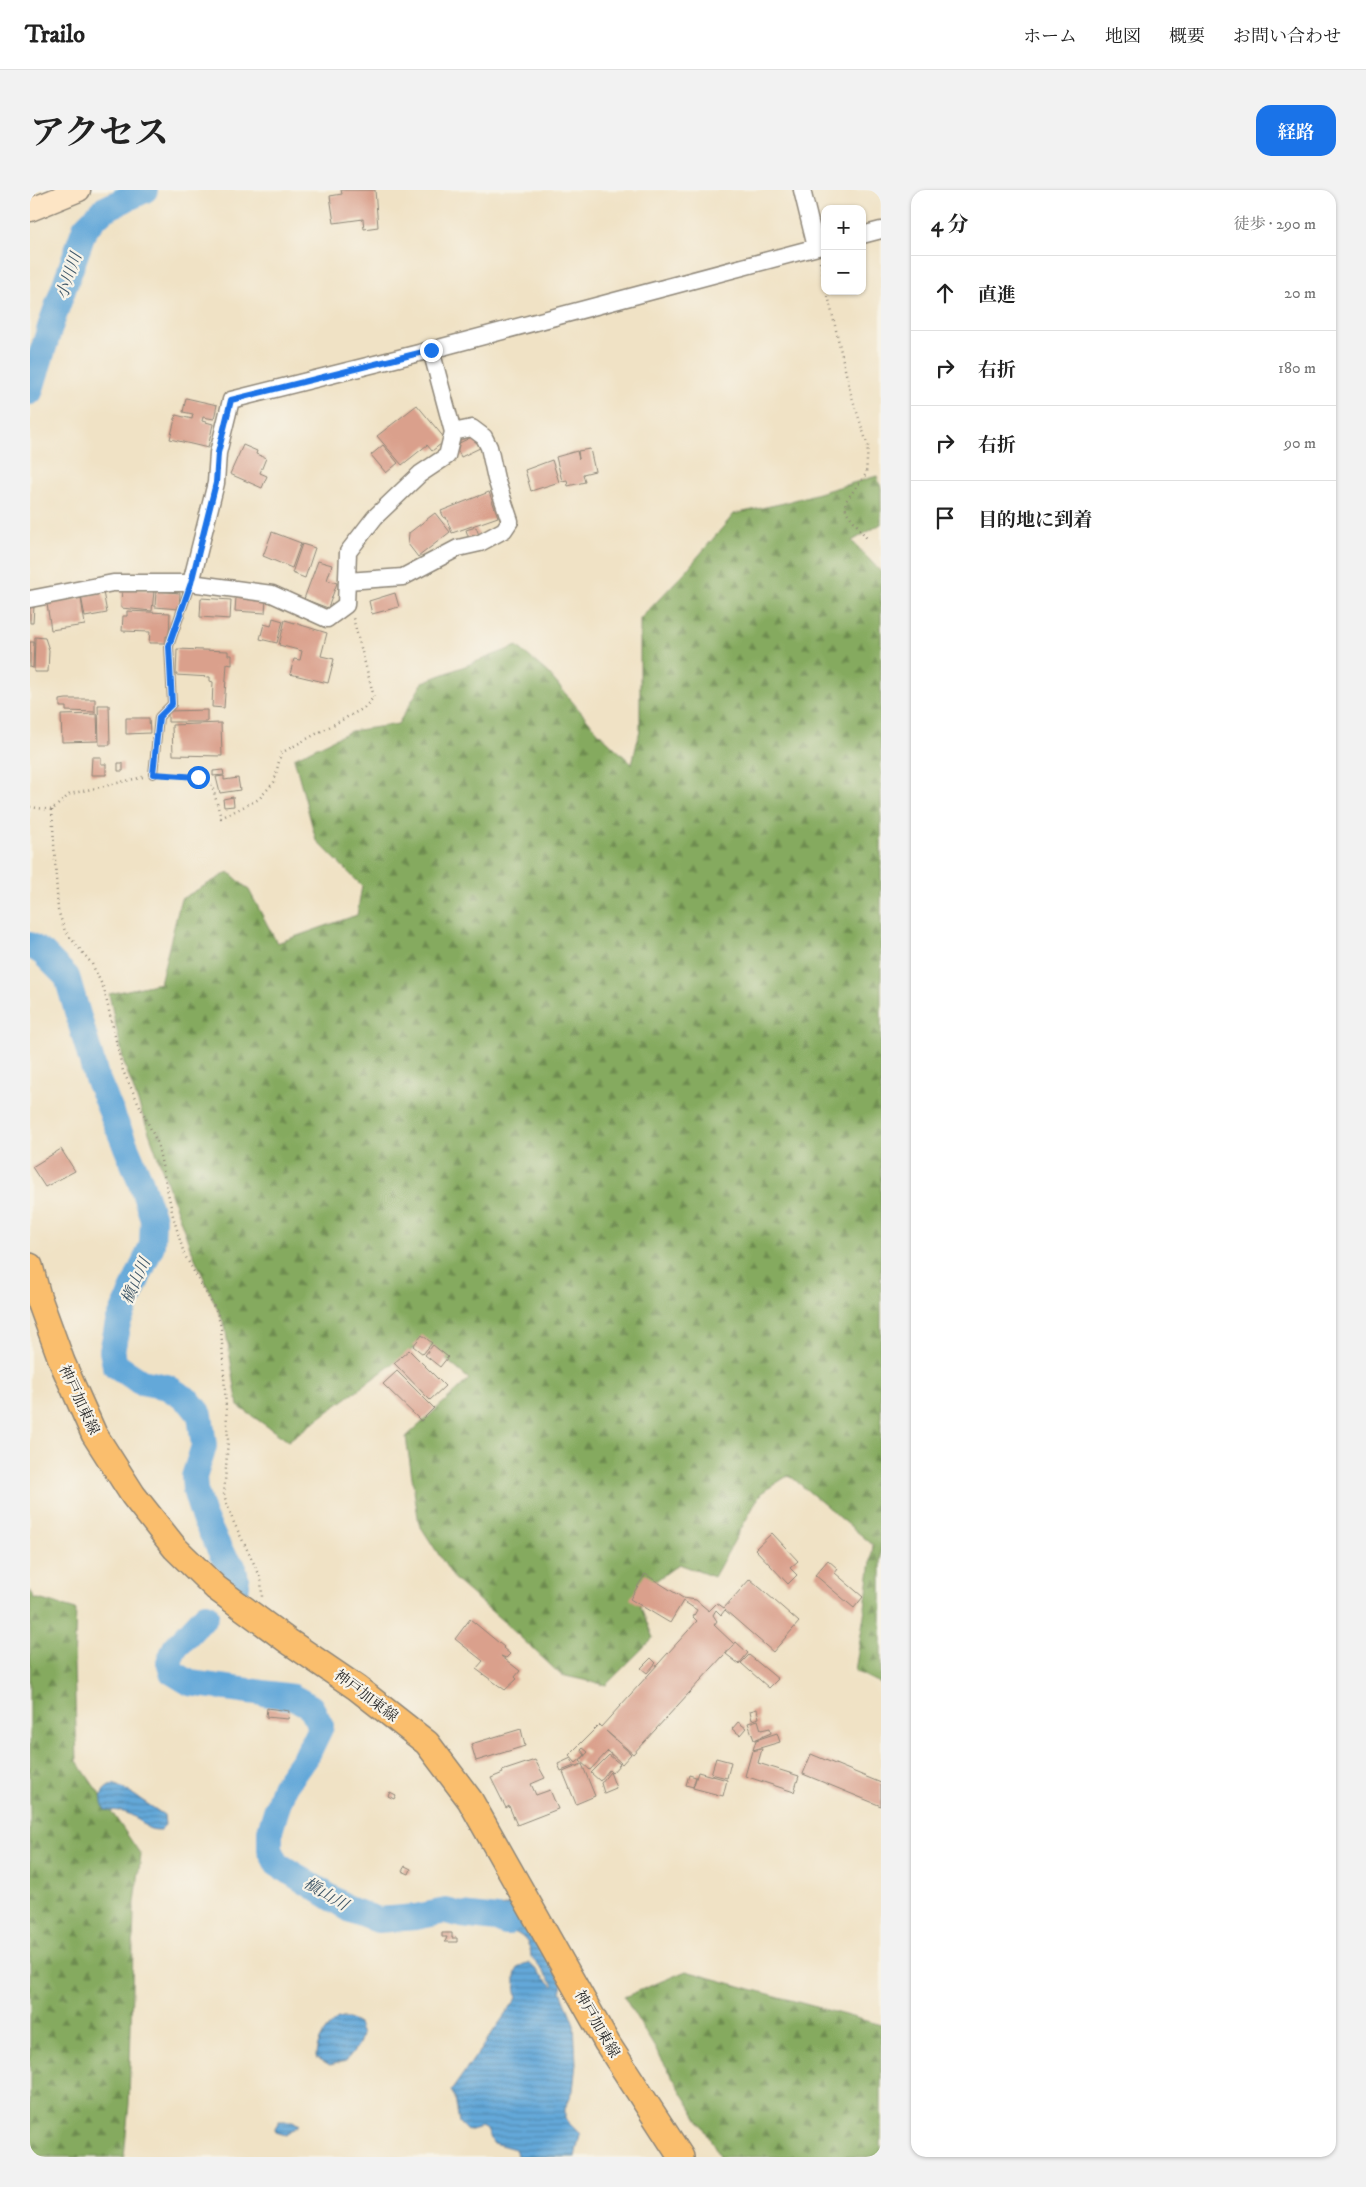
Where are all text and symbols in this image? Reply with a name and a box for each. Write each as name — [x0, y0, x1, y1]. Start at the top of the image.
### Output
text: Trailo — [25, 20, 85, 50]
text: ホーム — [1023, 26, 1077, 48]
text: 地図 — [1105, 26, 1141, 48]
text: 概要 — [1169, 26, 1205, 48]
text: お問い合わせ — [1233, 26, 1341, 48]
button: 経路 — [1256, 105, 1336, 156]
text: アクセス — [30, 112, 169, 156]
map controls — [821, 205, 866, 295]
button: + — [821, 205, 866, 250]
text: 4 分 — [931, 212, 969, 238]
text: 徒歩 · 290 m — [1233, 214, 1316, 234]
water label: 小川川 — [52, 248, 87, 302]
button: − — [821, 250, 866, 295]
icon: ahead — [931, 279, 959, 307]
text: 20 m — [1284, 283, 1316, 303]
text: 直進 — [978, 284, 1016, 307]
route end — [420, 339, 443, 362]
icon: right — [931, 354, 959, 382]
text: 180 m — [1278, 358, 1316, 378]
text: 右折 — [978, 359, 1016, 382]
icon: right — [931, 429, 959, 457]
text: 90 m — [1284, 433, 1316, 453]
text: 右折 — [978, 434, 1016, 457]
icon: arrive — [931, 504, 959, 532]
text: 目的地に到着 — [978, 509, 1092, 532]
route start — [187, 766, 210, 789]
water label: 槇山川 — [117, 1253, 156, 1307]
street label: 神戸加東線 — [55, 1362, 103, 1438]
street label: 神戸加東線 — [330, 1666, 402, 1726]
water label: 槇山川 — [300, 1873, 353, 1916]
street label: 神戸加東線 — [570, 1987, 624, 2061]

